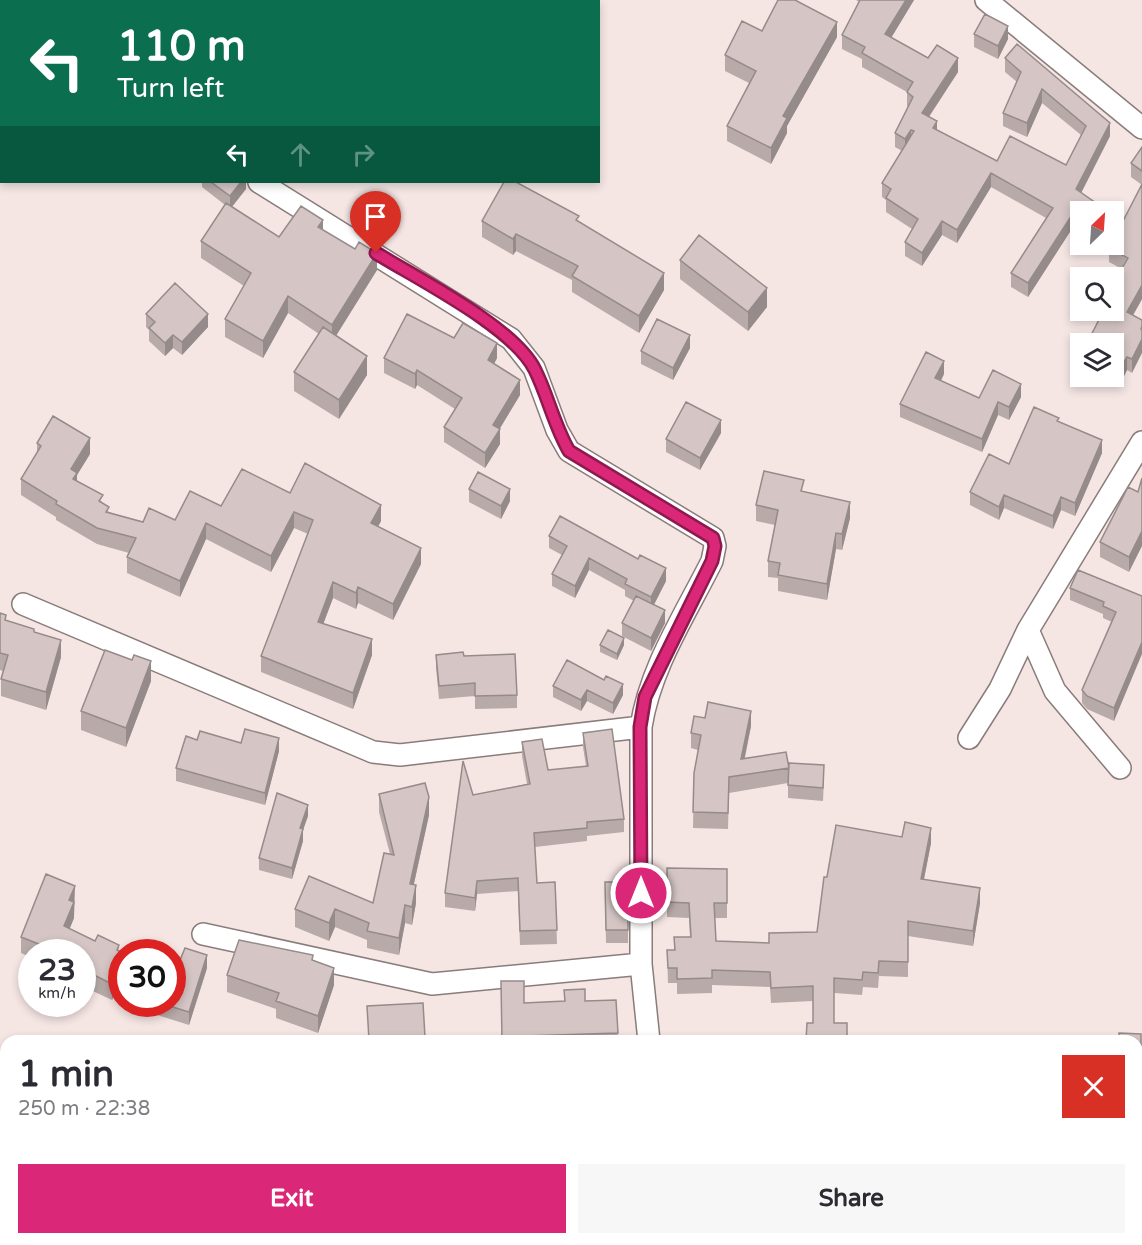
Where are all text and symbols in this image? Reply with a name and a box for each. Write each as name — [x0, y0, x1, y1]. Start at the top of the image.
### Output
text: 110 m — [117, 21, 246, 72]
icon: left — [18, 24, 96, 102]
text: Turn left — [117, 72, 224, 105]
icon: left — [221, 138, 254, 171]
icon: ahead — [284, 138, 317, 171]
icon: right — [347, 138, 380, 171]
pin — [350, 191, 401, 253]
icon: arrive — [359, 200, 392, 233]
north arrow — [1070, 201, 1124, 255]
map controls — [1070, 201, 1124, 387]
button: search — [1070, 267, 1124, 321]
button: layers — [1070, 333, 1124, 387]
position arrow — [609, 861, 673, 925]
speed limit sign: 30 — [108, 939, 186, 1017]
text: 23 — [38, 952, 76, 989]
text: km/h — [38, 984, 76, 1002]
text: 1 min — [18, 1053, 114, 1096]
button: close — [1062, 1055, 1125, 1118]
text: 250 m · 22:38 — [18, 1097, 150, 1121]
button: Exit — [18, 1164, 566, 1233]
button: Share — [578, 1164, 1125, 1233]

